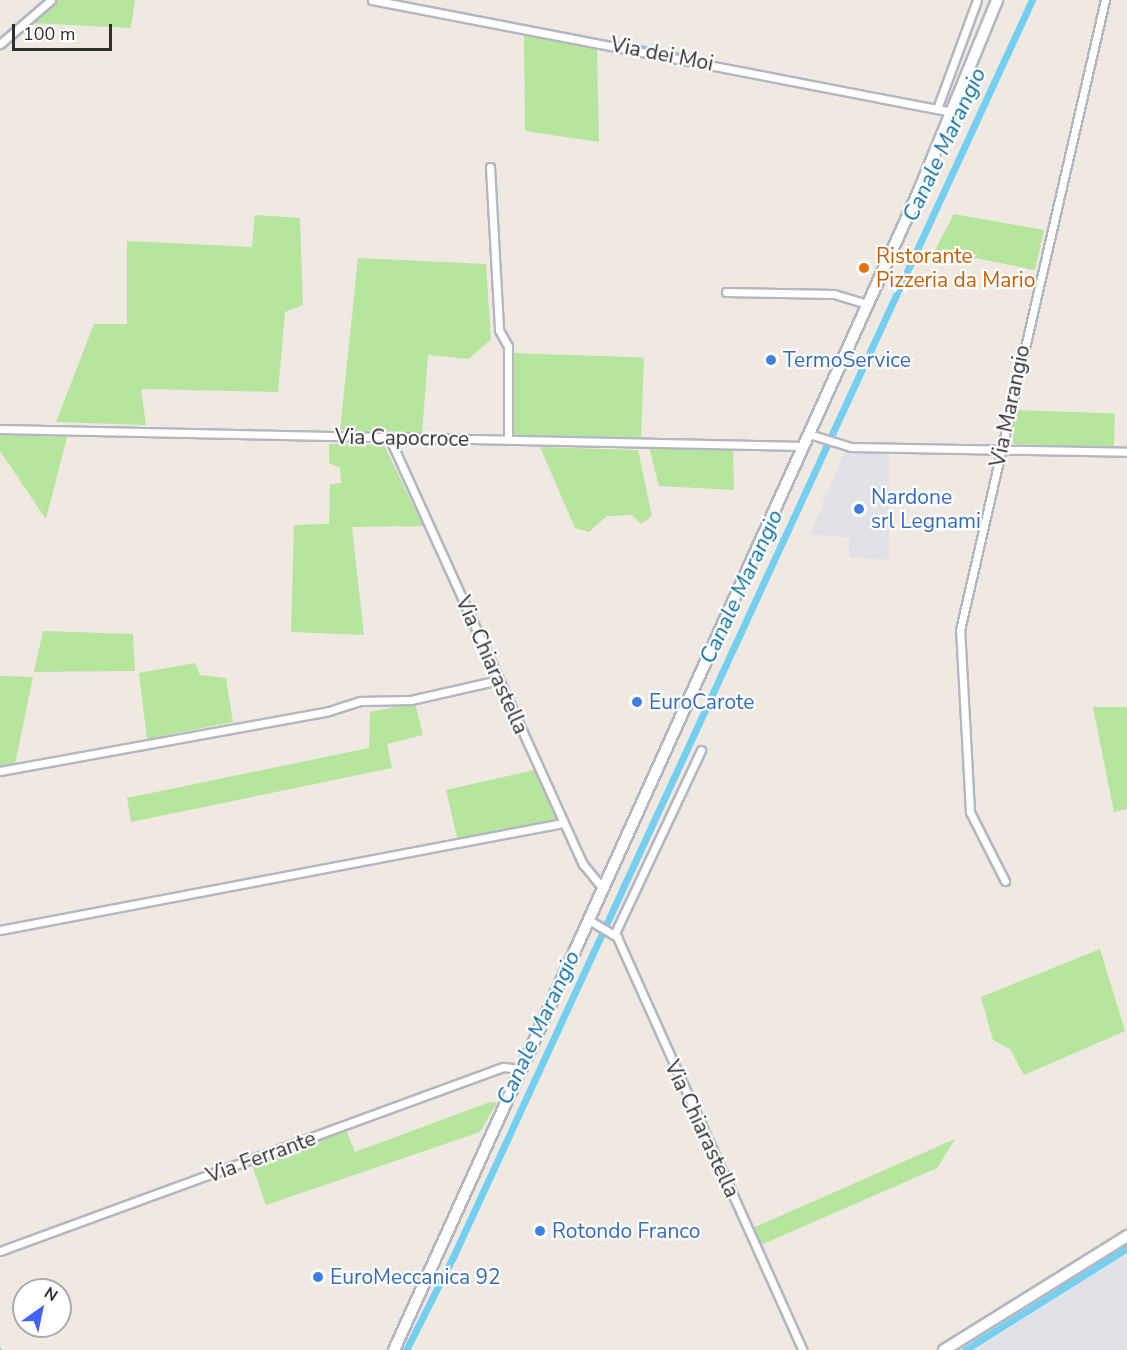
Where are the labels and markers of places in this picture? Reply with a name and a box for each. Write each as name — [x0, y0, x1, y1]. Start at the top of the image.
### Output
place label: Ristorante Pizzeria da Mario — [876, 243, 1035, 293]
marker: Ristorante Pizzeria da Mario — [857, 261, 871, 275]
place label: TermoService — [783, 347, 911, 373]
marker: TermoService — [764, 353, 778, 367]
place label: Nardone srl Legnami — [871, 484, 981, 534]
marker: Nardone srl Legnami — [852, 502, 866, 516]
place label: EuroCarote — [649, 689, 754, 715]
marker: EuroCarote — [630, 695, 644, 709]
place label: Rotondo Franco — [552, 1218, 701, 1244]
marker: Rotondo Franco — [533, 1224, 547, 1238]
place label: EuroMeccanica 92 — [330, 1264, 501, 1290]
marker: EuroMeccanica 92 — [311, 1270, 325, 1284]

